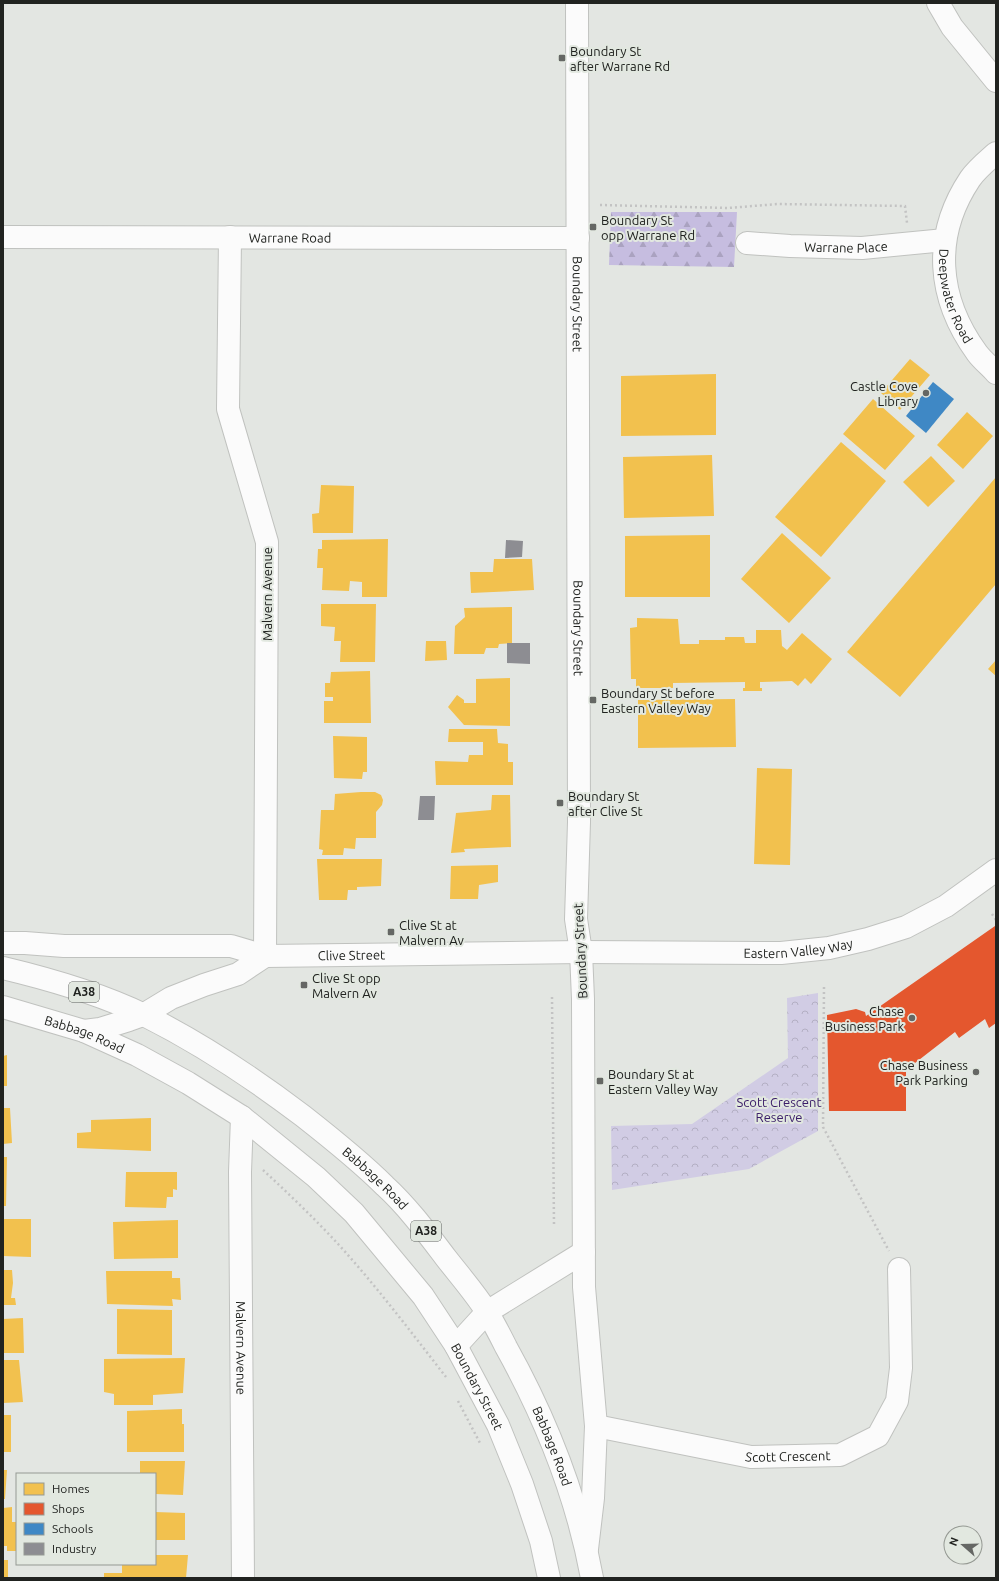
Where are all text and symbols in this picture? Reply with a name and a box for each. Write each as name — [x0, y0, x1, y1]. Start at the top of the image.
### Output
place label: Boundary St after Warrane Rd — [570, 44, 670, 73]
marker: Boundary St after Warrane Rd — [557, 53, 567, 63]
place label: Boundary St opp Warrane Rd — [601, 213, 695, 242]
marker: Boundary St opp Warrane Rd — [588, 222, 598, 232]
street label: Warrane Road — [249, 230, 331, 245]
street label: Warrane Place — [804, 239, 888, 255]
street label: Deepwater Road — [937, 248, 975, 346]
street label: Boundary Street — [571, 256, 585, 352]
place label: Castle Cove Library — [850, 379, 918, 408]
marker: Castle Cove Library — [921, 388, 931, 398]
street label: Malvern Avenue — [260, 547, 274, 641]
street label: Boundary Street — [571, 580, 586, 676]
place label: Boundary St before Eastern Valley Way — [601, 686, 715, 715]
marker: Boundary St before Eastern Valley Way — [588, 695, 598, 705]
place label: Boundary St after Clive St — [568, 789, 643, 818]
marker: Boundary St after Clive St — [555, 798, 565, 808]
street label: Boundary Street — [571, 903, 589, 999]
place label: Clive St at Malvern Av — [399, 918, 464, 947]
marker: Clive St at Malvern Av — [386, 927, 396, 937]
street label: Eastern Valley Way — [743, 936, 854, 960]
street label: Clive Street — [318, 947, 385, 962]
place label: Clive St opp Malvern Av — [312, 971, 381, 1000]
marker: Clive St opp Malvern Av — [299, 980, 309, 990]
road number: A38 — [69, 982, 99, 1002]
place label: Chase Business Park — [825, 1004, 904, 1033]
street label: Babbage Road — [43, 1013, 127, 1055]
marker: Chase Business Park — [907, 1013, 917, 1023]
place label: Chase Business Park Parking — [880, 1058, 968, 1087]
place label: Boundary St at Eastern Valley Way — [608, 1067, 718, 1096]
marker: Chase Business Park Parking — [971, 1067, 981, 1077]
marker: Boundary St at Eastern Valley Way — [595, 1076, 605, 1086]
park label: Scott Crescent Reserve — [736, 1095, 822, 1124]
street label: Babbage Road — [340, 1144, 411, 1212]
road number: A38 — [411, 1221, 441, 1241]
street label: Malvern Avenue — [234, 1301, 249, 1395]
street label: Boundary Street — [449, 1341, 506, 1432]
street label: Babbage Road — [530, 1404, 574, 1488]
street label: Scott Crescent — [744, 1448, 831, 1464]
legend — [16, 1473, 156, 1565]
text: Homes — [52, 1482, 90, 1495]
text: Shops — [52, 1502, 84, 1515]
text: Schools — [52, 1522, 93, 1535]
north arrow — [943, 1525, 983, 1565]
text: N — [947, 1536, 961, 1547]
text: Industry — [52, 1542, 97, 1555]

